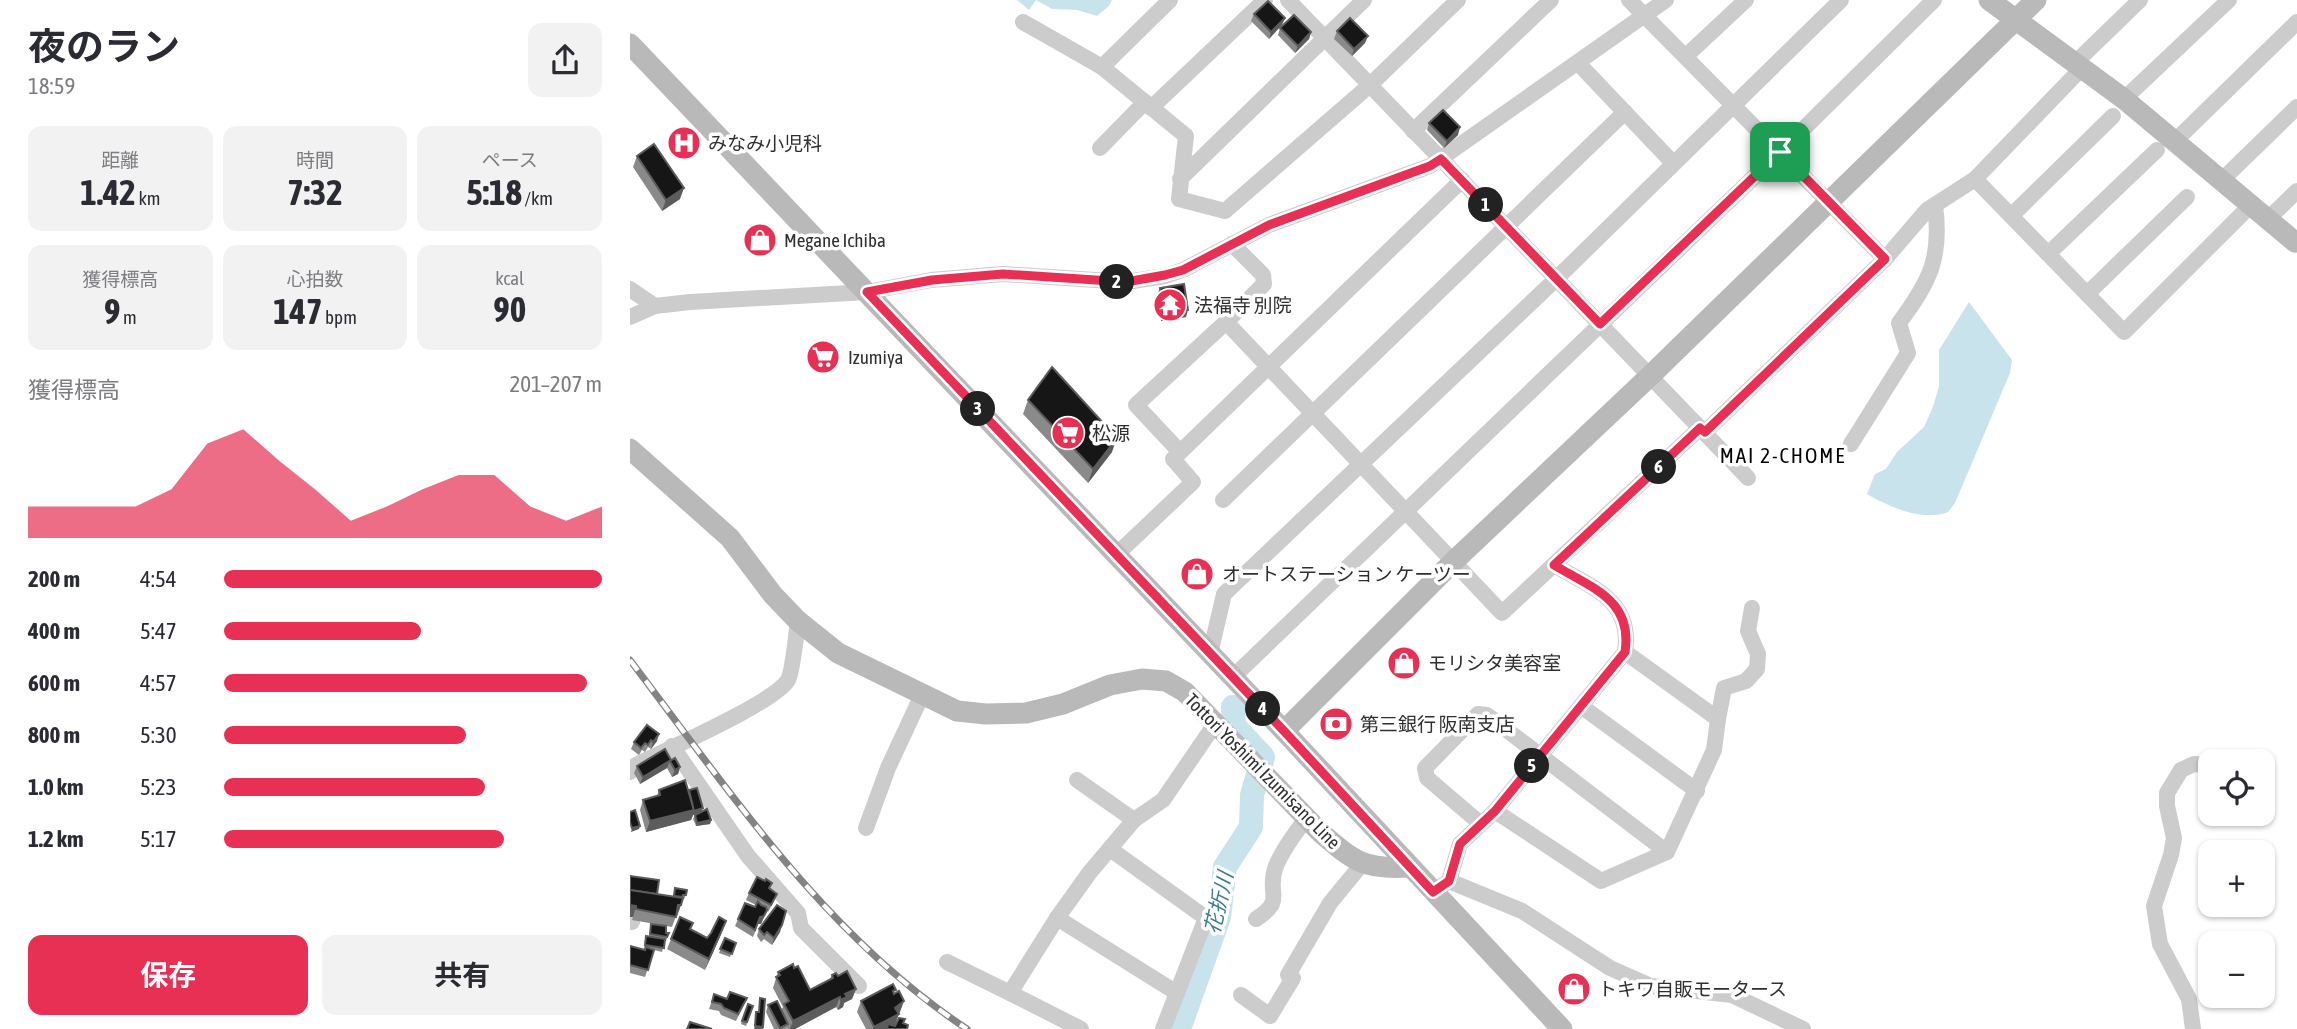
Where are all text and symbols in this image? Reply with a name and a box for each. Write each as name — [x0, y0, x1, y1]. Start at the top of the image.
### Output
button: share — [528, 23, 602, 97]
text: 夜のラン — [28, 25, 180, 68]
text: 18:59 — [28, 73, 75, 99]
pin — [1750, 122, 1810, 182]
hospital icon: みなみ小児科 — [665, 124, 703, 162]
place label: みなみ小児科 — [708, 132, 822, 154]
icon: arrive — [1761, 133, 1799, 171]
text: 距離 — [101, 149, 139, 171]
text: 時間 — [296, 149, 334, 171]
text: ペース — [482, 149, 538, 171]
text: 1.42 — [80, 172, 136, 212]
text: 7:32 — [287, 172, 343, 212]
text: 5:18 — [466, 172, 522, 212]
text: km — [136, 187, 160, 209]
text: /km — [522, 187, 553, 209]
pin: 1 — [1468, 188, 1504, 222]
text: 1 — [1481, 193, 1490, 215]
shop icon: Megane Ichiba — [741, 221, 779, 259]
place label: Megane Ichiba — [784, 229, 886, 251]
pin: 2 — [1100, 264, 1134, 300]
text: kcal — [495, 267, 524, 289]
text: 獲得標高 — [82, 268, 158, 290]
text: 心拍数 — [286, 268, 344, 290]
text: 2 — [1112, 270, 1121, 292]
temple icon: 法福寺 別院 — [1151, 286, 1189, 324]
text: 90 — [493, 289, 526, 329]
text: 9 — [104, 291, 120, 331]
text: 147 — [273, 291, 323, 331]
place label: 法福寺 別院 — [1194, 294, 1292, 316]
text: m — [120, 306, 137, 328]
text: bpm — [323, 306, 357, 328]
supermarket icon: Izumiya — [804, 338, 842, 376]
place label: Izumiya — [848, 346, 903, 368]
text: 201–207 m — [509, 371, 602, 397]
text: 獲得標高 — [28, 377, 120, 403]
pin: 3 — [960, 392, 996, 426]
text: 3 — [973, 397, 982, 419]
supermarket icon: 松源 — [1049, 414, 1087, 452]
place label: 松源 — [1092, 422, 1130, 444]
district label: MAI 2-CHOME — [1720, 443, 1846, 467]
pin: 6 — [1642, 449, 1676, 484]
text: 6 — [1654, 455, 1663, 477]
shop icon: オートステーション ケーツー — [1178, 555, 1216, 593]
place label: オートステーション ケーツー — [1222, 563, 1471, 585]
text: 200 m — [28, 566, 80, 592]
text: 4:54 — [140, 566, 177, 592]
text: 400 m — [28, 618, 80, 644]
text: 5:47 — [140, 618, 177, 644]
shop icon: モリシタ美容室 — [1385, 644, 1423, 682]
place label: モリシタ美容室 — [1428, 652, 1561, 674]
text: 600 m — [28, 670, 80, 696]
text: 4:57 — [140, 670, 177, 696]
street label: Tottori Yoshimi Izumisano Line — [1181, 689, 1345, 853]
pin: 4 — [1246, 692, 1280, 726]
text: 4 — [1258, 697, 1267, 719]
bank icon: 第三銀行 阪南支店 — [1317, 705, 1355, 743]
place label: 第三銀行 阪南支店 — [1360, 713, 1515, 735]
text: 800 m — [28, 722, 80, 748]
text: 5:30 — [140, 722, 177, 748]
pin: 5 — [1514, 748, 1550, 784]
map controls — [2198, 749, 2275, 1008]
button: locate — [2198, 749, 2275, 826]
text: 5 — [1527, 754, 1536, 776]
text: 1.0 km — [28, 774, 84, 800]
text: 5:23 — [140, 774, 177, 800]
text: 1.2 km — [28, 826, 84, 852]
text: 5:17 — [140, 826, 177, 852]
button: + — [2198, 840, 2275, 917]
water label: 花折川 — [1199, 867, 1237, 936]
button: − — [2198, 931, 2275, 1008]
button: 保存 — [28, 935, 308, 1015]
button: 共有 — [322, 935, 602, 1015]
shop icon: トキワ自販モータース — [1555, 970, 1593, 1008]
place label: トキワ自販モータース — [1598, 978, 1787, 1000]

